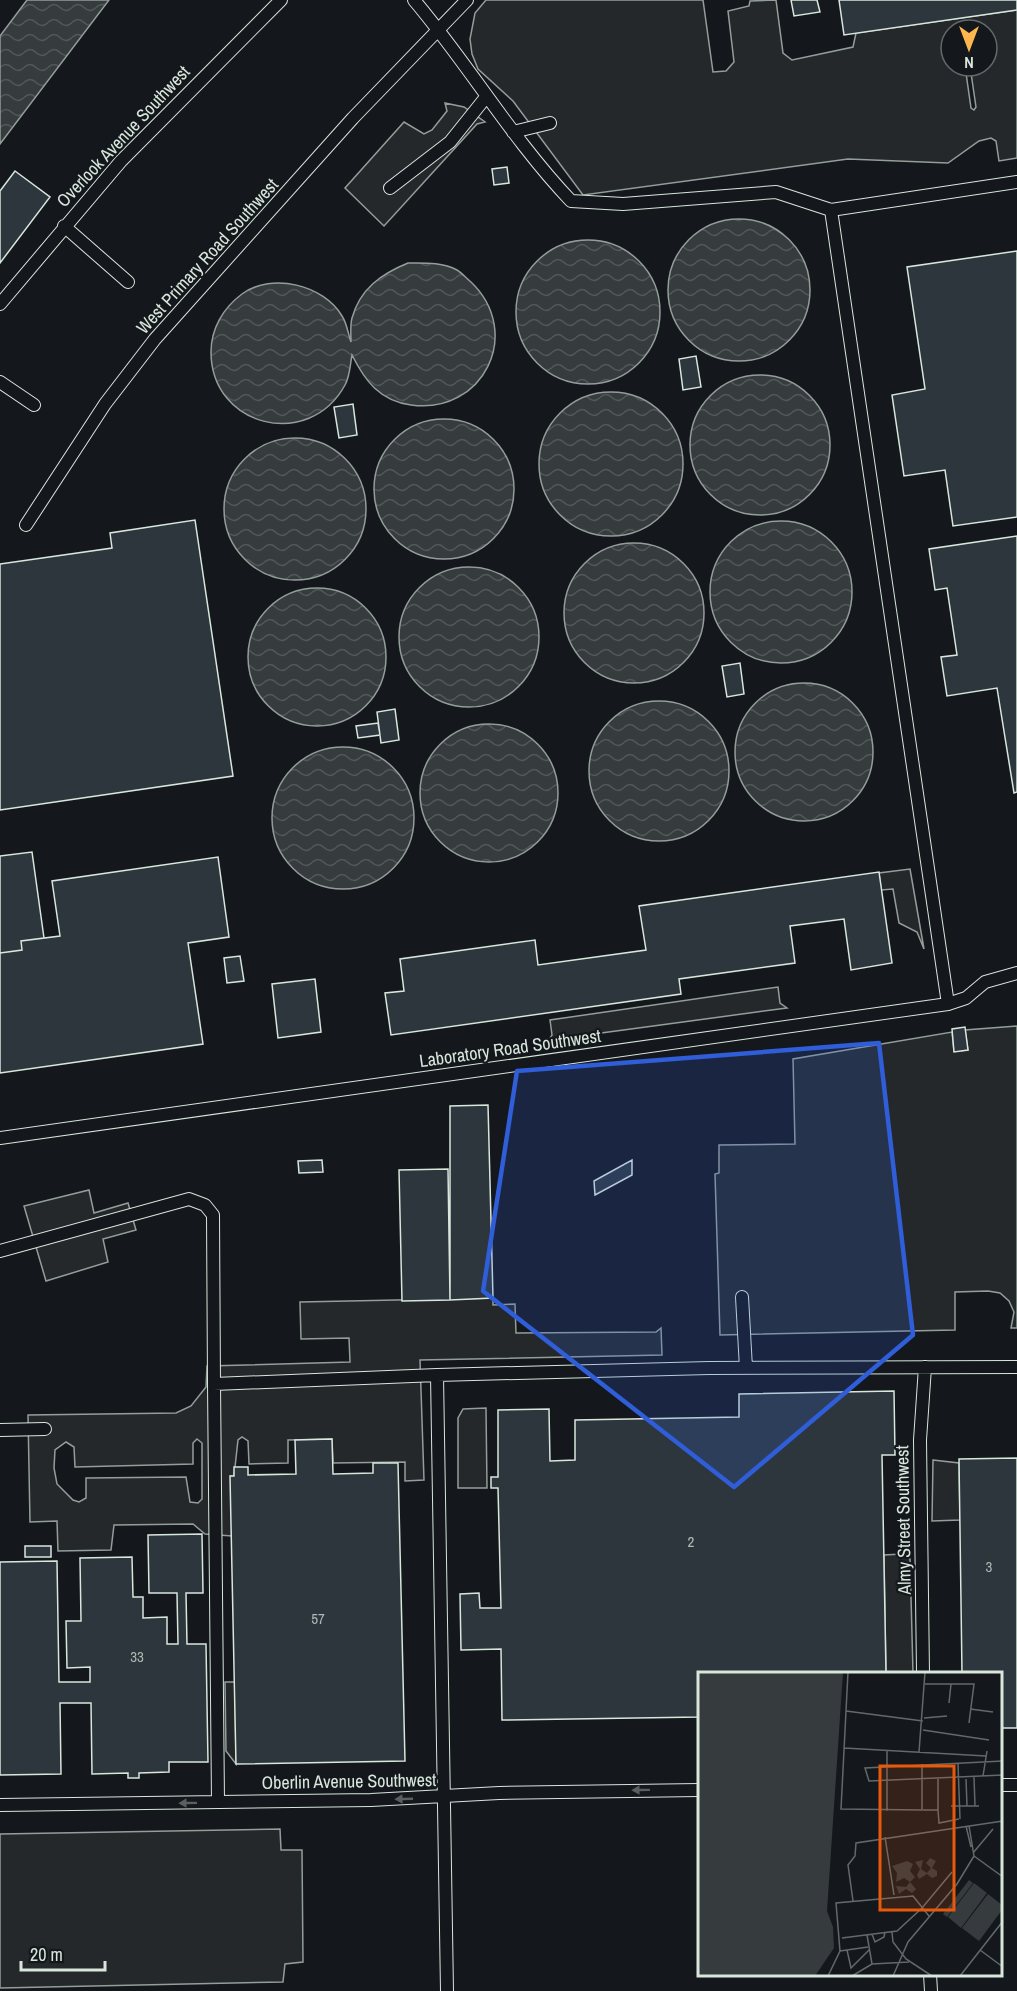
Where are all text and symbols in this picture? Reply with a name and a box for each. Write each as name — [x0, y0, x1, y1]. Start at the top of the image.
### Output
north arrow — [939, 18, 999, 78]
text: N — [964, 52, 974, 74]
street label: Overlook Avenue Southwest — [51, 60, 195, 212]
street label: West Primary Road Southwest — [130, 173, 284, 339]
street label: Laboratory Road Southwest — [418, 1023, 602, 1073]
street label: Almy Street Southwest — [889, 1445, 917, 1596]
house number: 2 — [688, 1531, 695, 1552]
house number: 3 — [986, 1556, 993, 1577]
house number: 57 — [311, 1608, 325, 1629]
house number: 33 — [130, 1646, 144, 1667]
inset map — [698, 1672, 1002, 1976]
street label: Oberlin Avenue Southwest — [262, 1767, 436, 1795]
one-way arrow — [631, 1785, 650, 1795]
one-way arrow — [394, 1794, 413, 1804]
one-way arrow — [178, 1798, 197, 1808]
scale bar — [21, 1934, 105, 1972]
text: 20 m — [30, 1942, 63, 1967]

